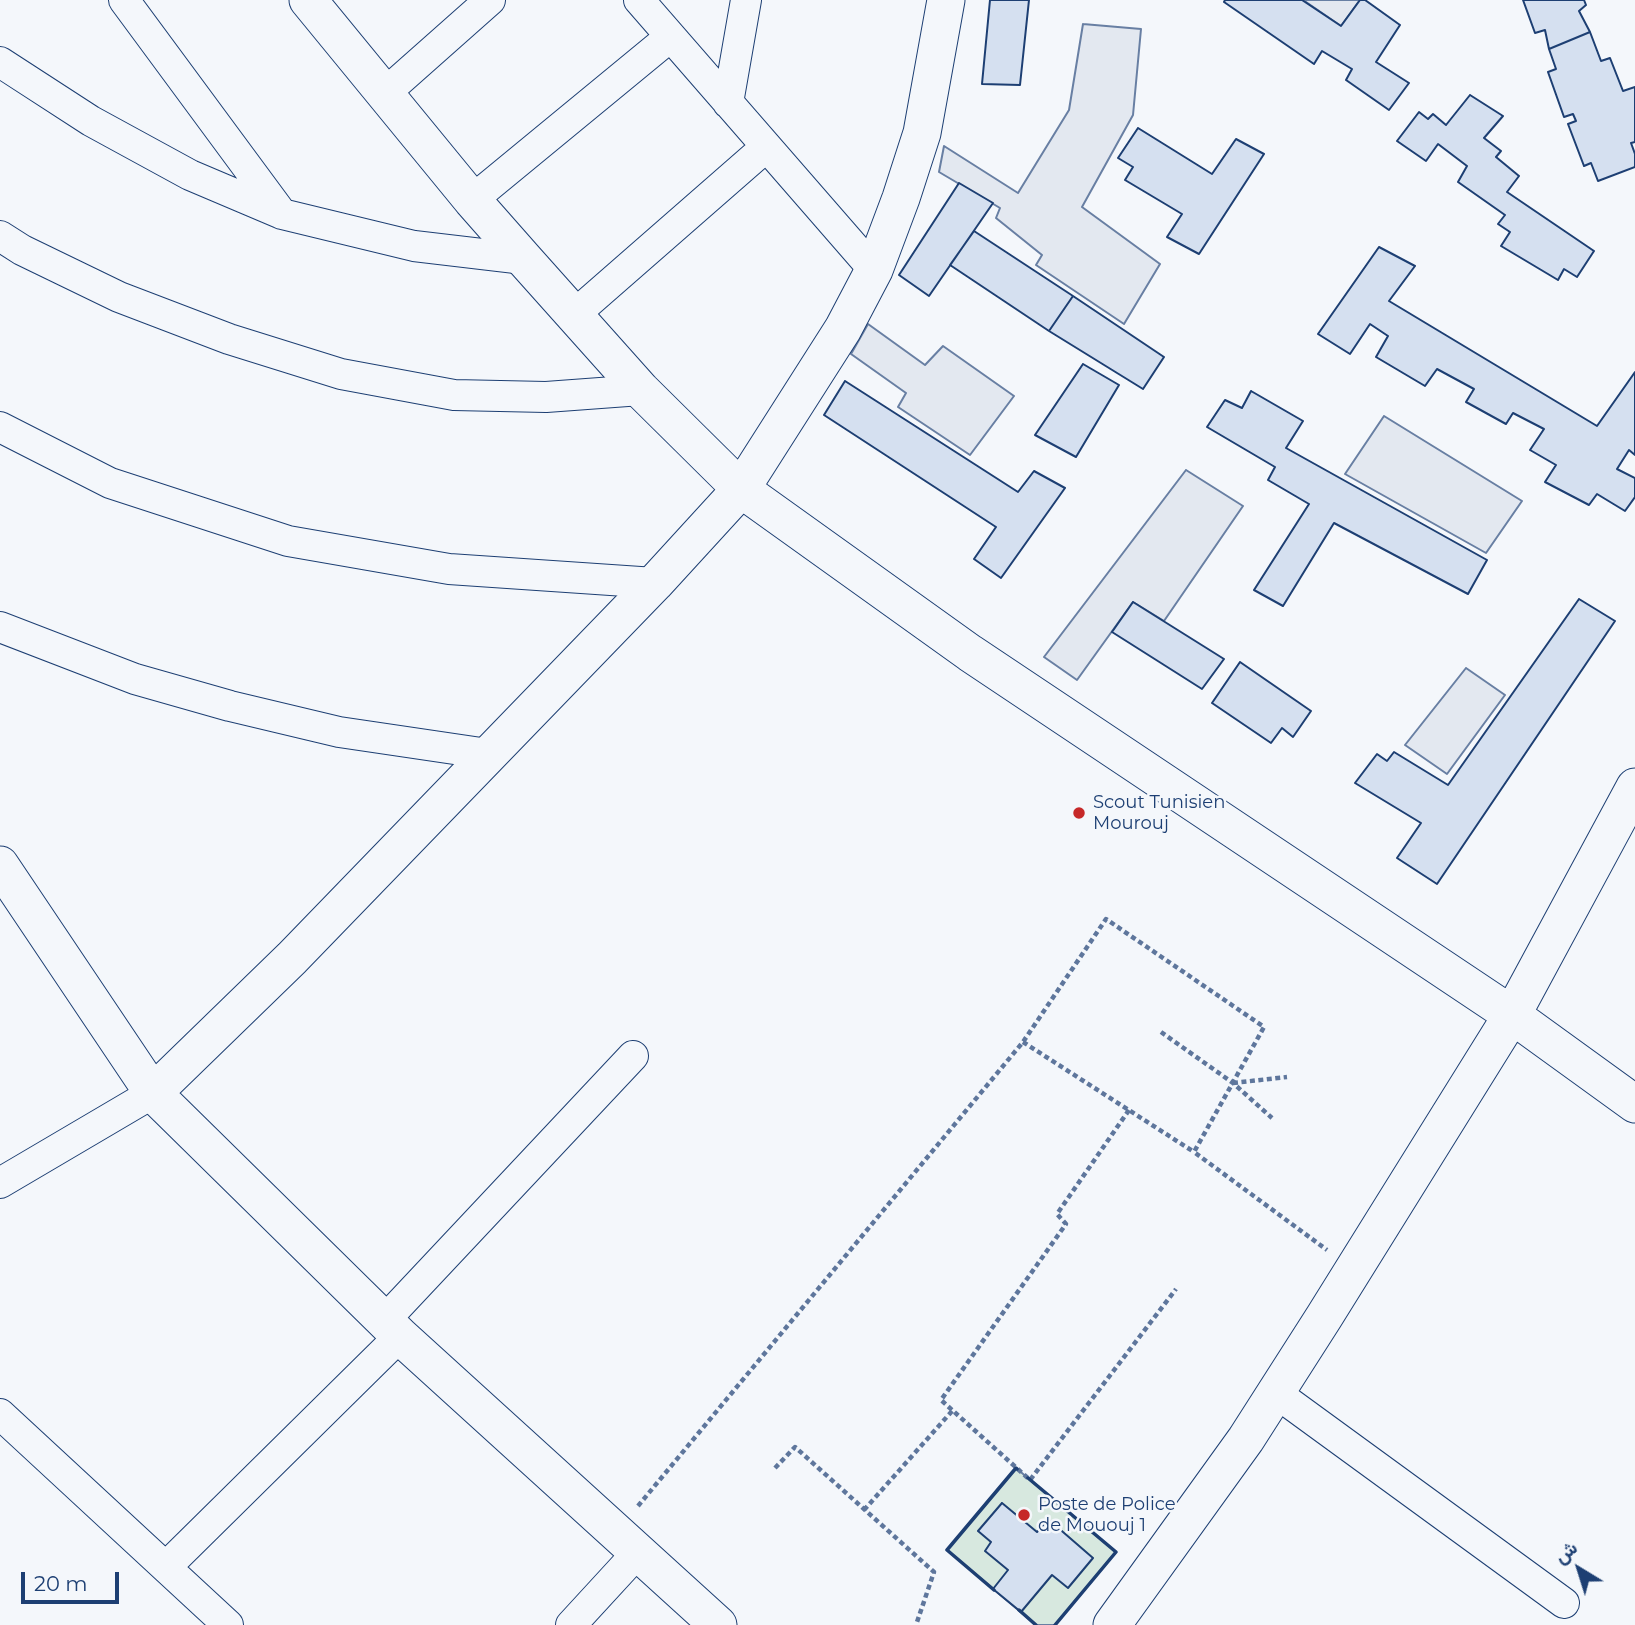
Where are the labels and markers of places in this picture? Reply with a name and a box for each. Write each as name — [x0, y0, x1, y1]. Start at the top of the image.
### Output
place label: Scout Tunisien Mourouj — [1093, 792, 1225, 834]
marker: Scout Tunisien Mourouj — [1071, 805, 1087, 821]
place label: Poste de Police de Mououj 1 — [1038, 1494, 1176, 1536]
marker: Poste de Police de Mououj 1 — [1016, 1507, 1032, 1523]

